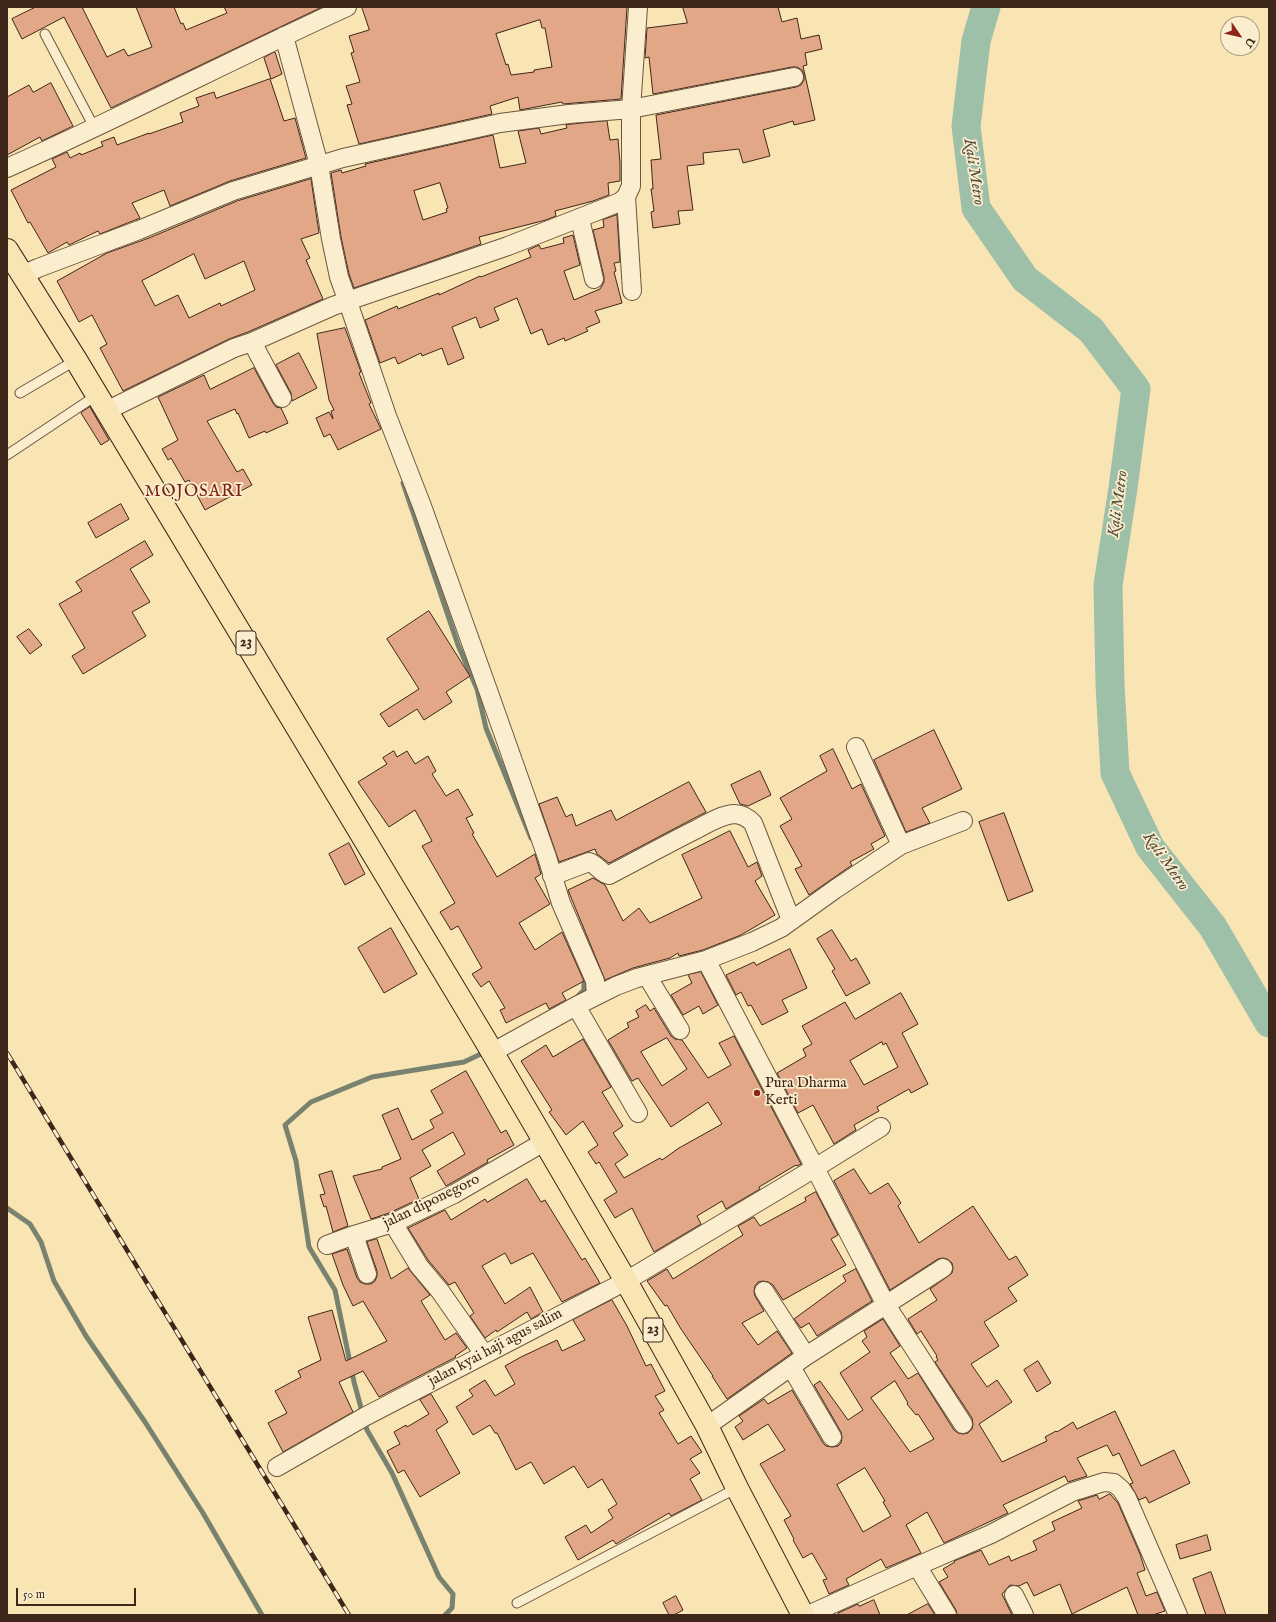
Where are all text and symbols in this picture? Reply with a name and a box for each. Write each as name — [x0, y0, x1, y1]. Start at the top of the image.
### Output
north arrow — [1220, 16, 1260, 56]
text: U — [1241, 34, 1258, 50]
water label: Kali Metro — [958, 137, 988, 207]
water label: Kali Metro — [1105, 469, 1133, 539]
district label: MOJOSARI — [145, 483, 243, 503]
road number: 23 — [236, 631, 256, 655]
water label: Kali Metro — [1138, 829, 1192, 895]
place label: Pura Dharma Kerti — [765, 1075, 847, 1110]
marker: Pura Dharma Kerti — [752, 1088, 762, 1098]
street label: jalan diponegoro — [381, 1171, 483, 1233]
street label: jalan kyai haji agus salim — [426, 1305, 566, 1391]
road number: 23 — [643, 1318, 663, 1342]
scale bar — [18, 1580, 138, 1606]
text: 50 m — [23, 1587, 45, 1602]

